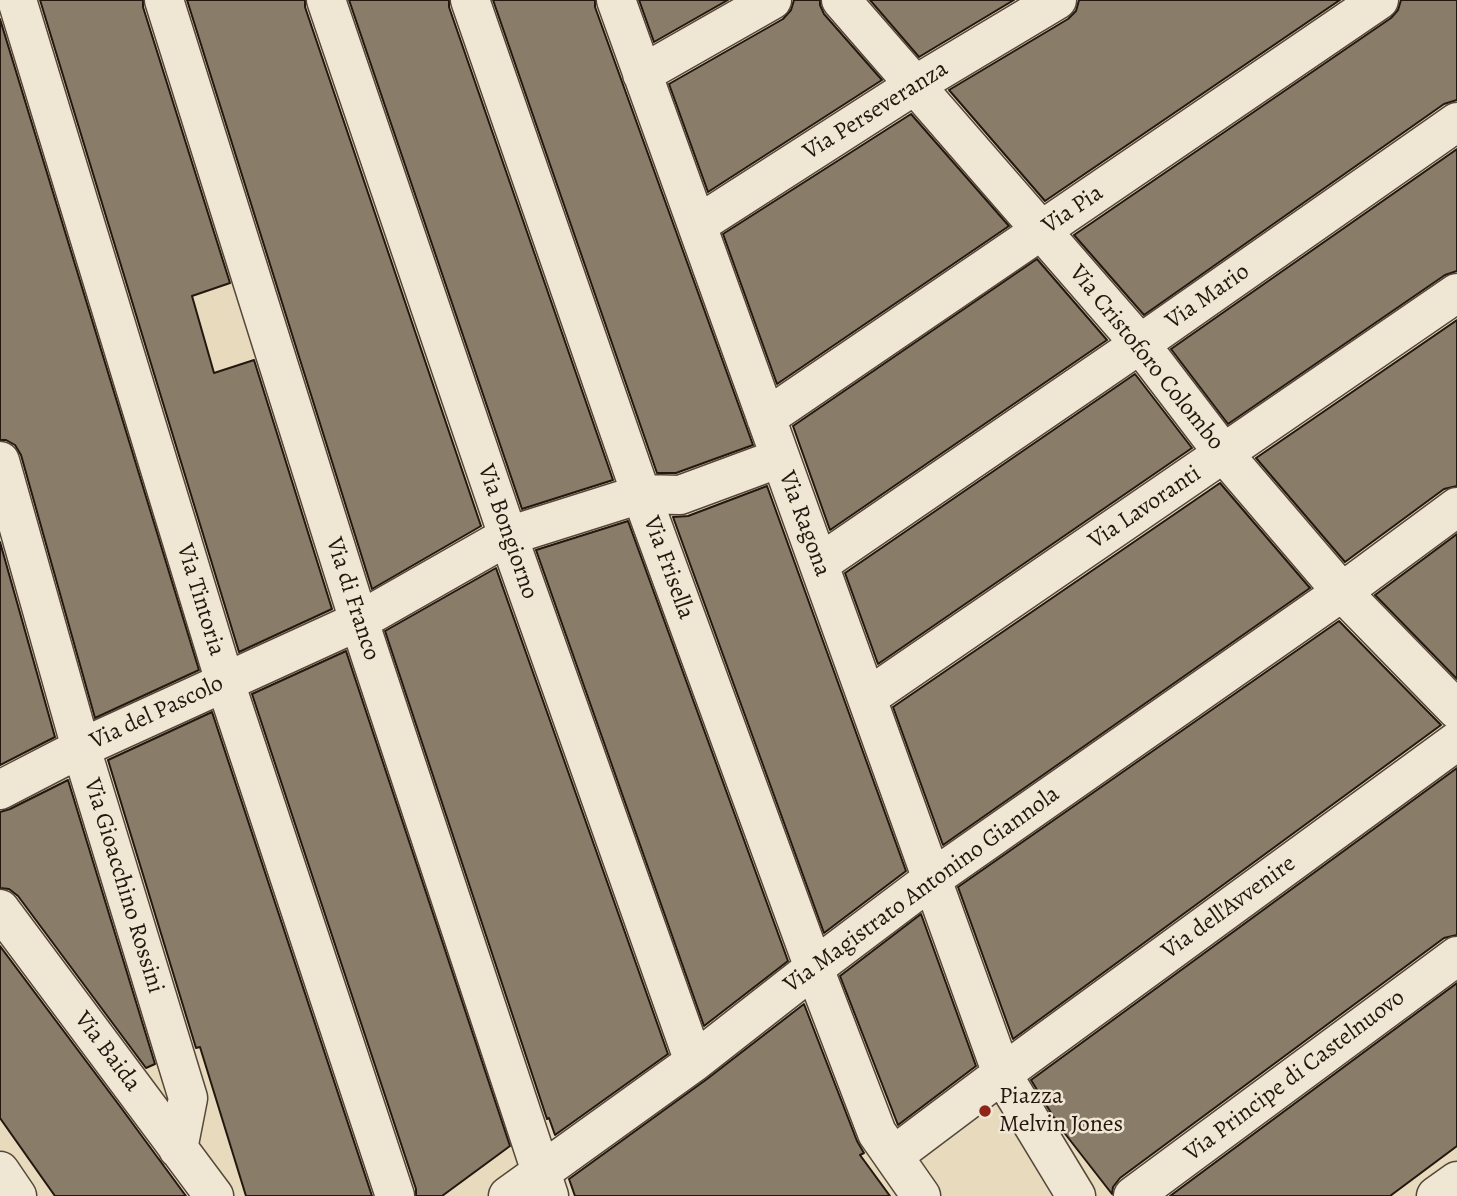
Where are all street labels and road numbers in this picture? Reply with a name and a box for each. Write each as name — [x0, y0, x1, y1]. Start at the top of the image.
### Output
street label: Via Perseveranza — [798, 55, 954, 167]
street label: Via Pia — [1037, 179, 1109, 241]
street label: Via Mario — [1161, 258, 1255, 336]
street label: Via Cristoforo Colombo — [1062, 260, 1230, 456]
street label: Via Lavoranti — [1083, 460, 1207, 556]
street label: Via Bongiorno — [470, 461, 544, 603]
street label: Via Ragona — [772, 467, 836, 581]
street label: Via Frisella — [636, 513, 700, 623]
street label: Via di Franco — [319, 534, 385, 664]
street label: Via Tintoria — [169, 540, 231, 660]
street label: Via del Pascolo — [86, 670, 228, 756]
street label: Via Gioacchino Rossini — [77, 775, 169, 997]
street label: Via Magistrato Antonino Giannola — [778, 780, 1066, 1000]
street label: Via dell'Avvenire — [1156, 850, 1302, 966]
street label: Via Principe di Castelnuovo — [1179, 984, 1411, 1168]
street label: Via Baida — [68, 1006, 146, 1098]

